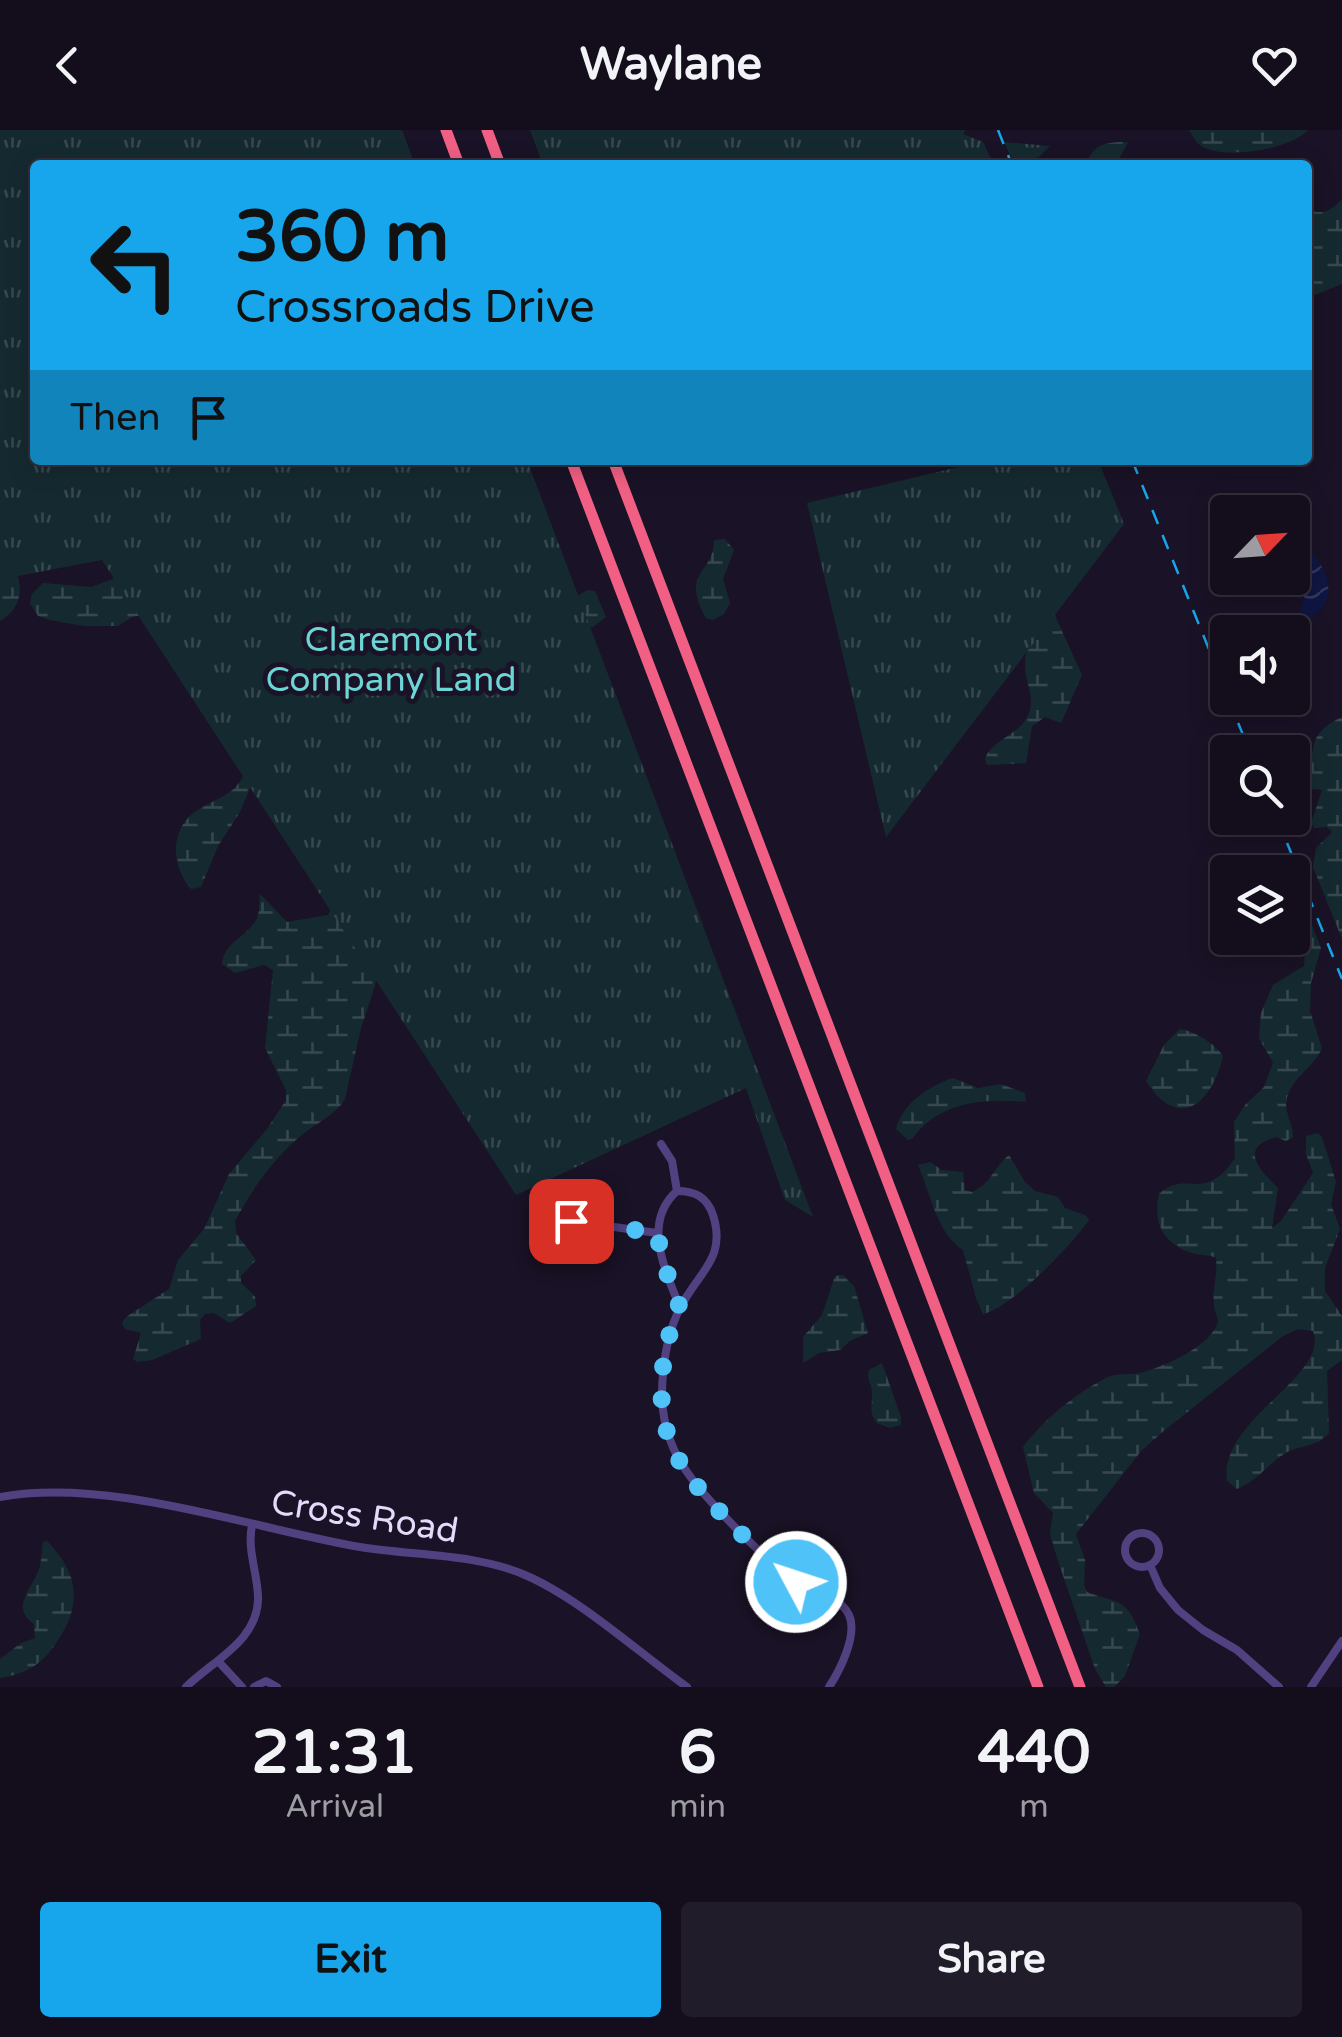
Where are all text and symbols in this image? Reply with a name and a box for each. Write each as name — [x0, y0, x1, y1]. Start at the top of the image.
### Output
icon: back — [40, 38, 95, 93]
text: Waylane — [580, 38, 762, 92]
icon: heart — [1247, 38, 1302, 93]
text: 360 m — [235, 196, 449, 280]
icon: left — [70, 200, 200, 330]
text: Crossroads Drive — [235, 281, 595, 335]
icon: arrive — [181, 390, 236, 445]
text: Then — [70, 395, 161, 441]
north arrow — [1210, 495, 1310, 595]
map controls — [1210, 495, 1310, 955]
button: sound — [1210, 615, 1310, 715]
park label: Claremont Company Land — [265, 619, 517, 701]
button: search — [1210, 735, 1310, 835]
button: layers — [1210, 855, 1310, 955]
pin — [529, 1179, 614, 1264]
icon: arrive — [544, 1194, 599, 1249]
street label: Cross Road — [268, 1481, 461, 1553]
position arrow — [744, 1530, 848, 1634]
text: 21:31 — [251, 1717, 418, 1789]
text: 6 — [679, 1717, 716, 1789]
text: 440 — [977, 1717, 1091, 1789]
text: Arrival — [285, 1788, 384, 1826]
text: min — [669, 1788, 726, 1826]
text: m — [1019, 1788, 1049, 1826]
button: Exit — [40, 1902, 661, 2017]
button: Share — [681, 1902, 1302, 2017]

